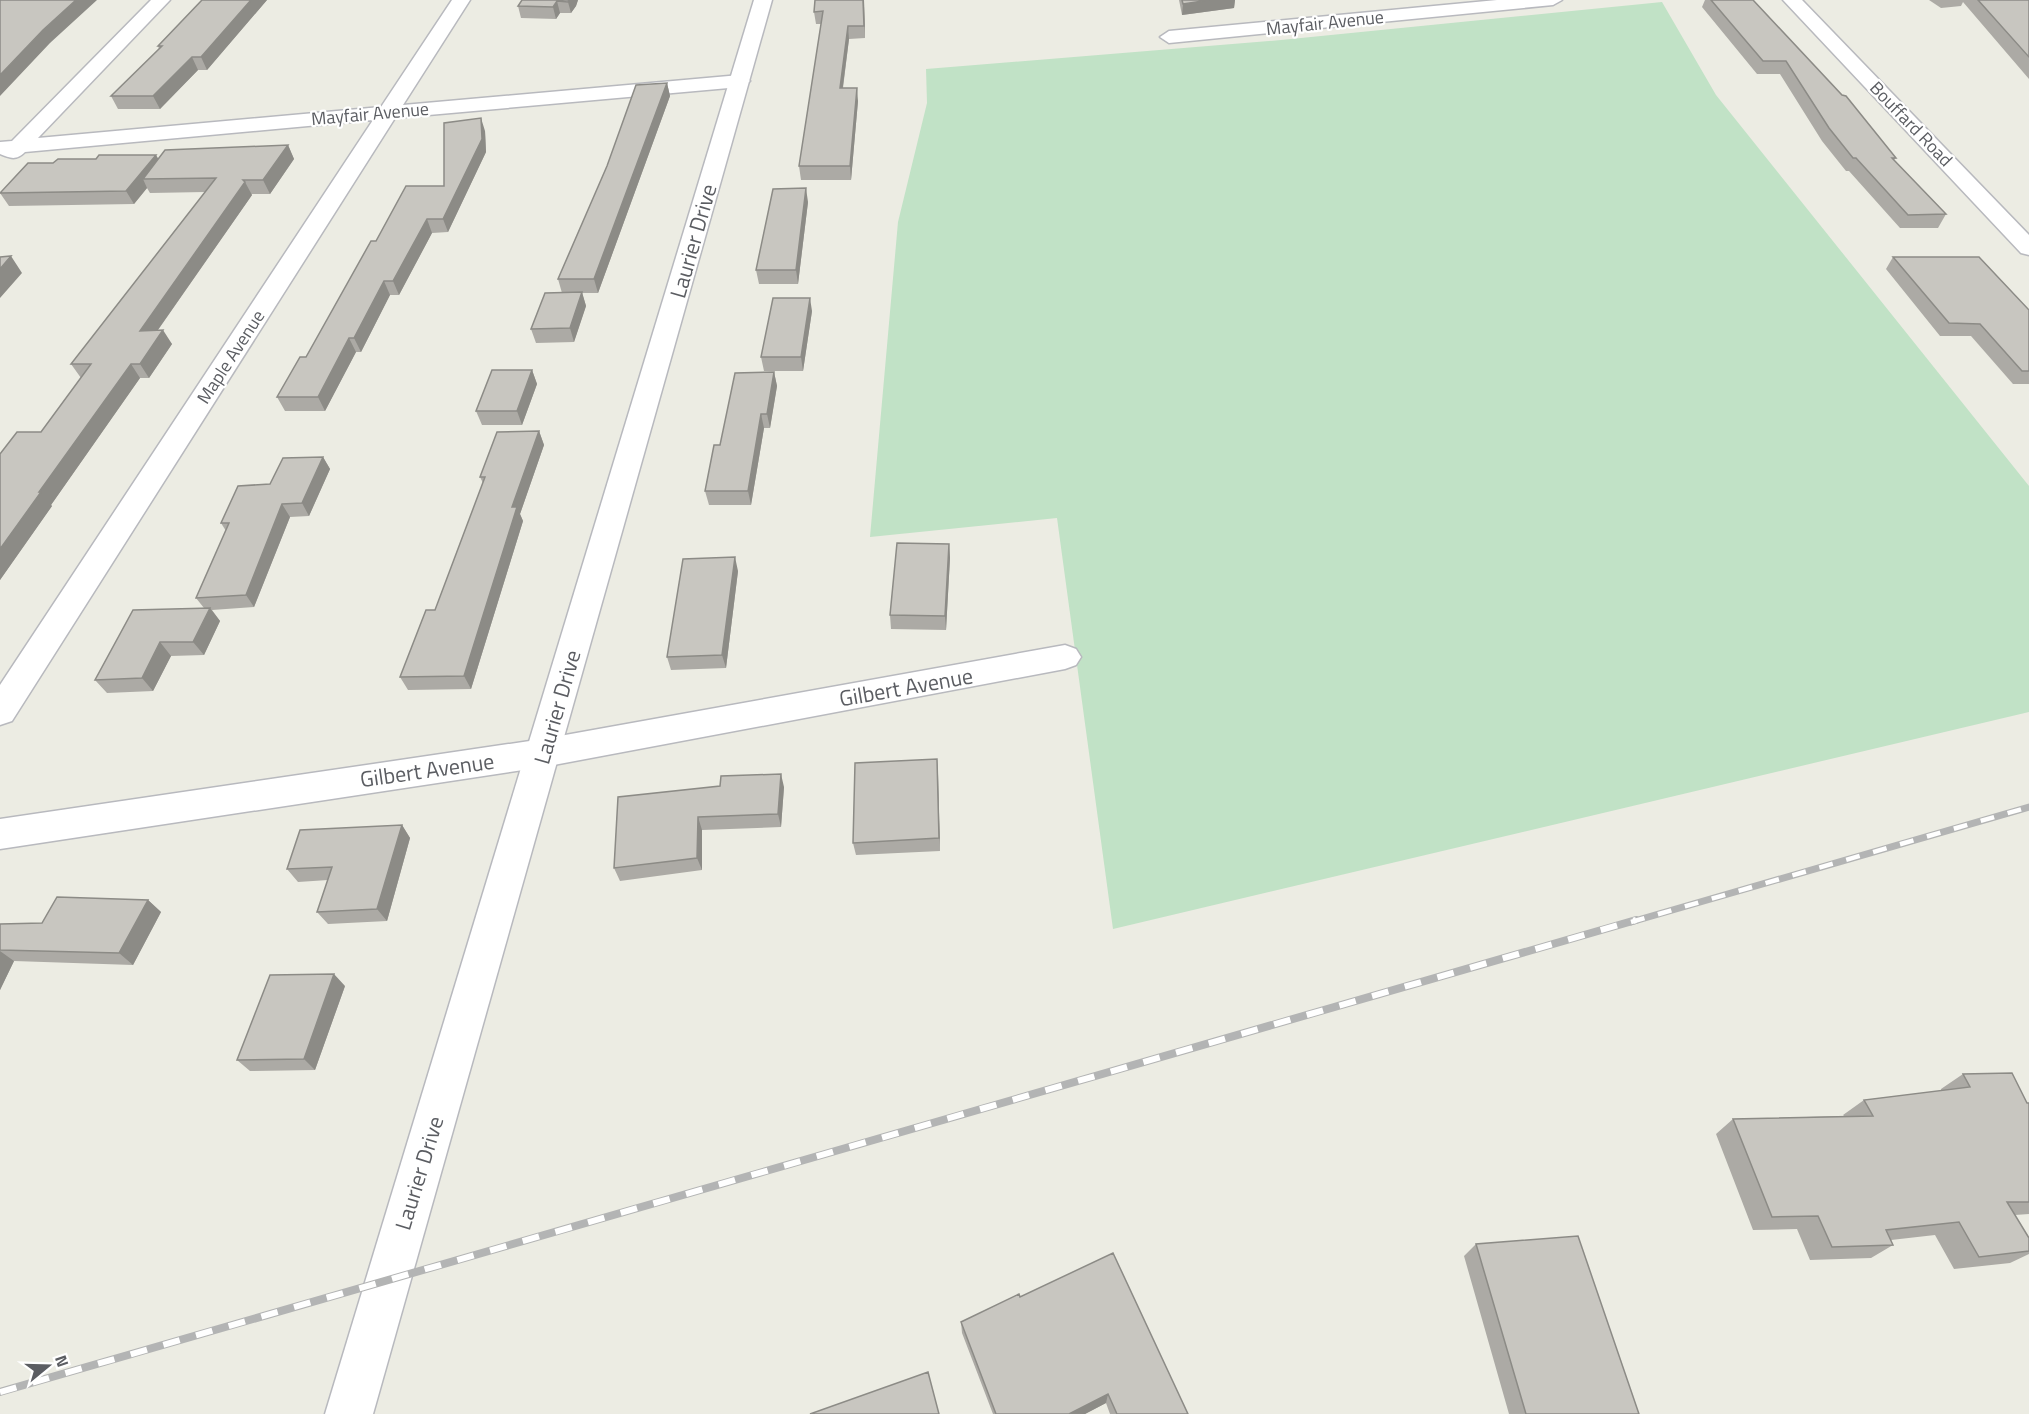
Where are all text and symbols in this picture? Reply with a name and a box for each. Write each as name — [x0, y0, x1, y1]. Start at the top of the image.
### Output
street label: Mayfair Avenue — [1265, 3, 1385, 42]
street label: Bouffard Road — [1864, 75, 1959, 172]
street label: Mayfair Avenue — [310, 95, 430, 132]
street label: Laurier Drive — [660, 180, 726, 302]
street label: Maple Avenue — [190, 304, 271, 409]
street label: Laurier Drive — [524, 646, 590, 768]
street label: Gilbert Avenue — [837, 659, 975, 715]
street label: Gilbert Avenue — [358, 744, 496, 796]
street label: Laurier Drive — [386, 1112, 452, 1234]
north arrow — [18, 1336, 78, 1396]
text: N — [49, 1352, 75, 1370]

